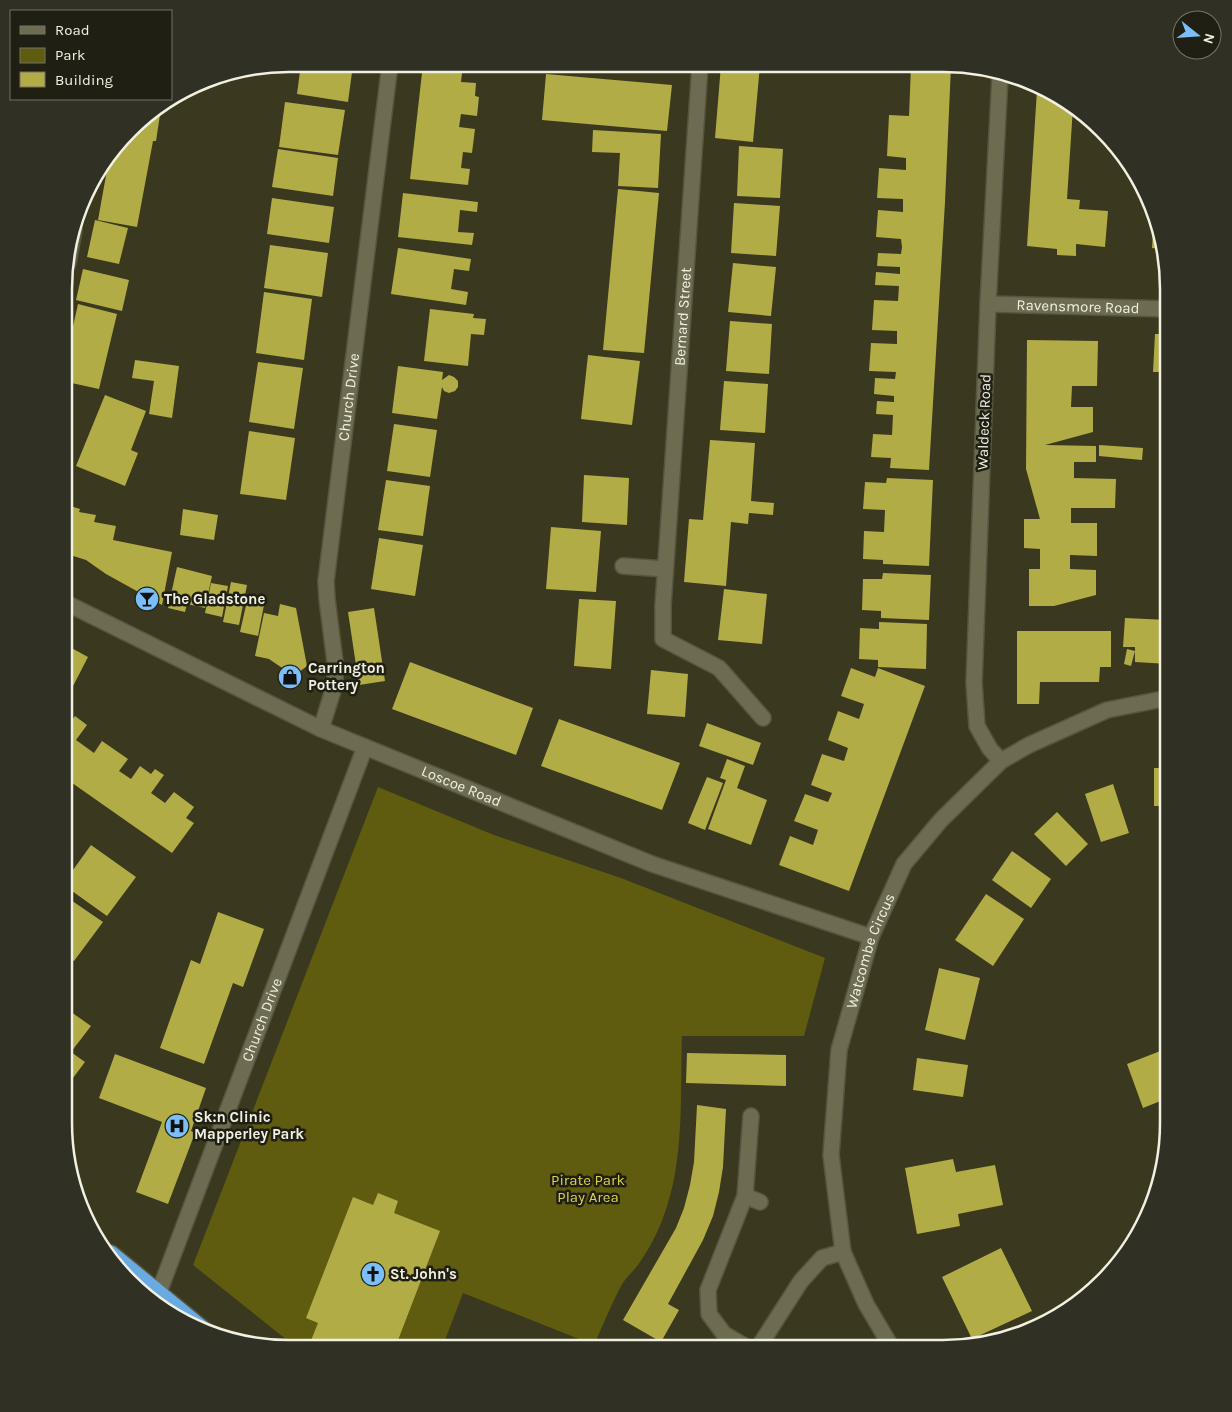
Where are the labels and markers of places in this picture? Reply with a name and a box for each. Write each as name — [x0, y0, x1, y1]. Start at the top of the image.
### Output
bar icon: The Gladstone — [134, 586, 160, 612]
place label: The Gladstone — [164, 590, 265, 608]
place label: Carrington Pottery — [308, 659, 385, 694]
shop icon: Carrington Pottery — [277, 664, 303, 690]
place label: Sk:n Clinic Mapperley Park — [194, 1108, 304, 1143]
hospital icon: Sk:n Clinic Mapperley Park — [164, 1113, 190, 1139]
church icon: St. John's — [360, 1261, 386, 1287]
place label: St. John's — [390, 1265, 457, 1283]

